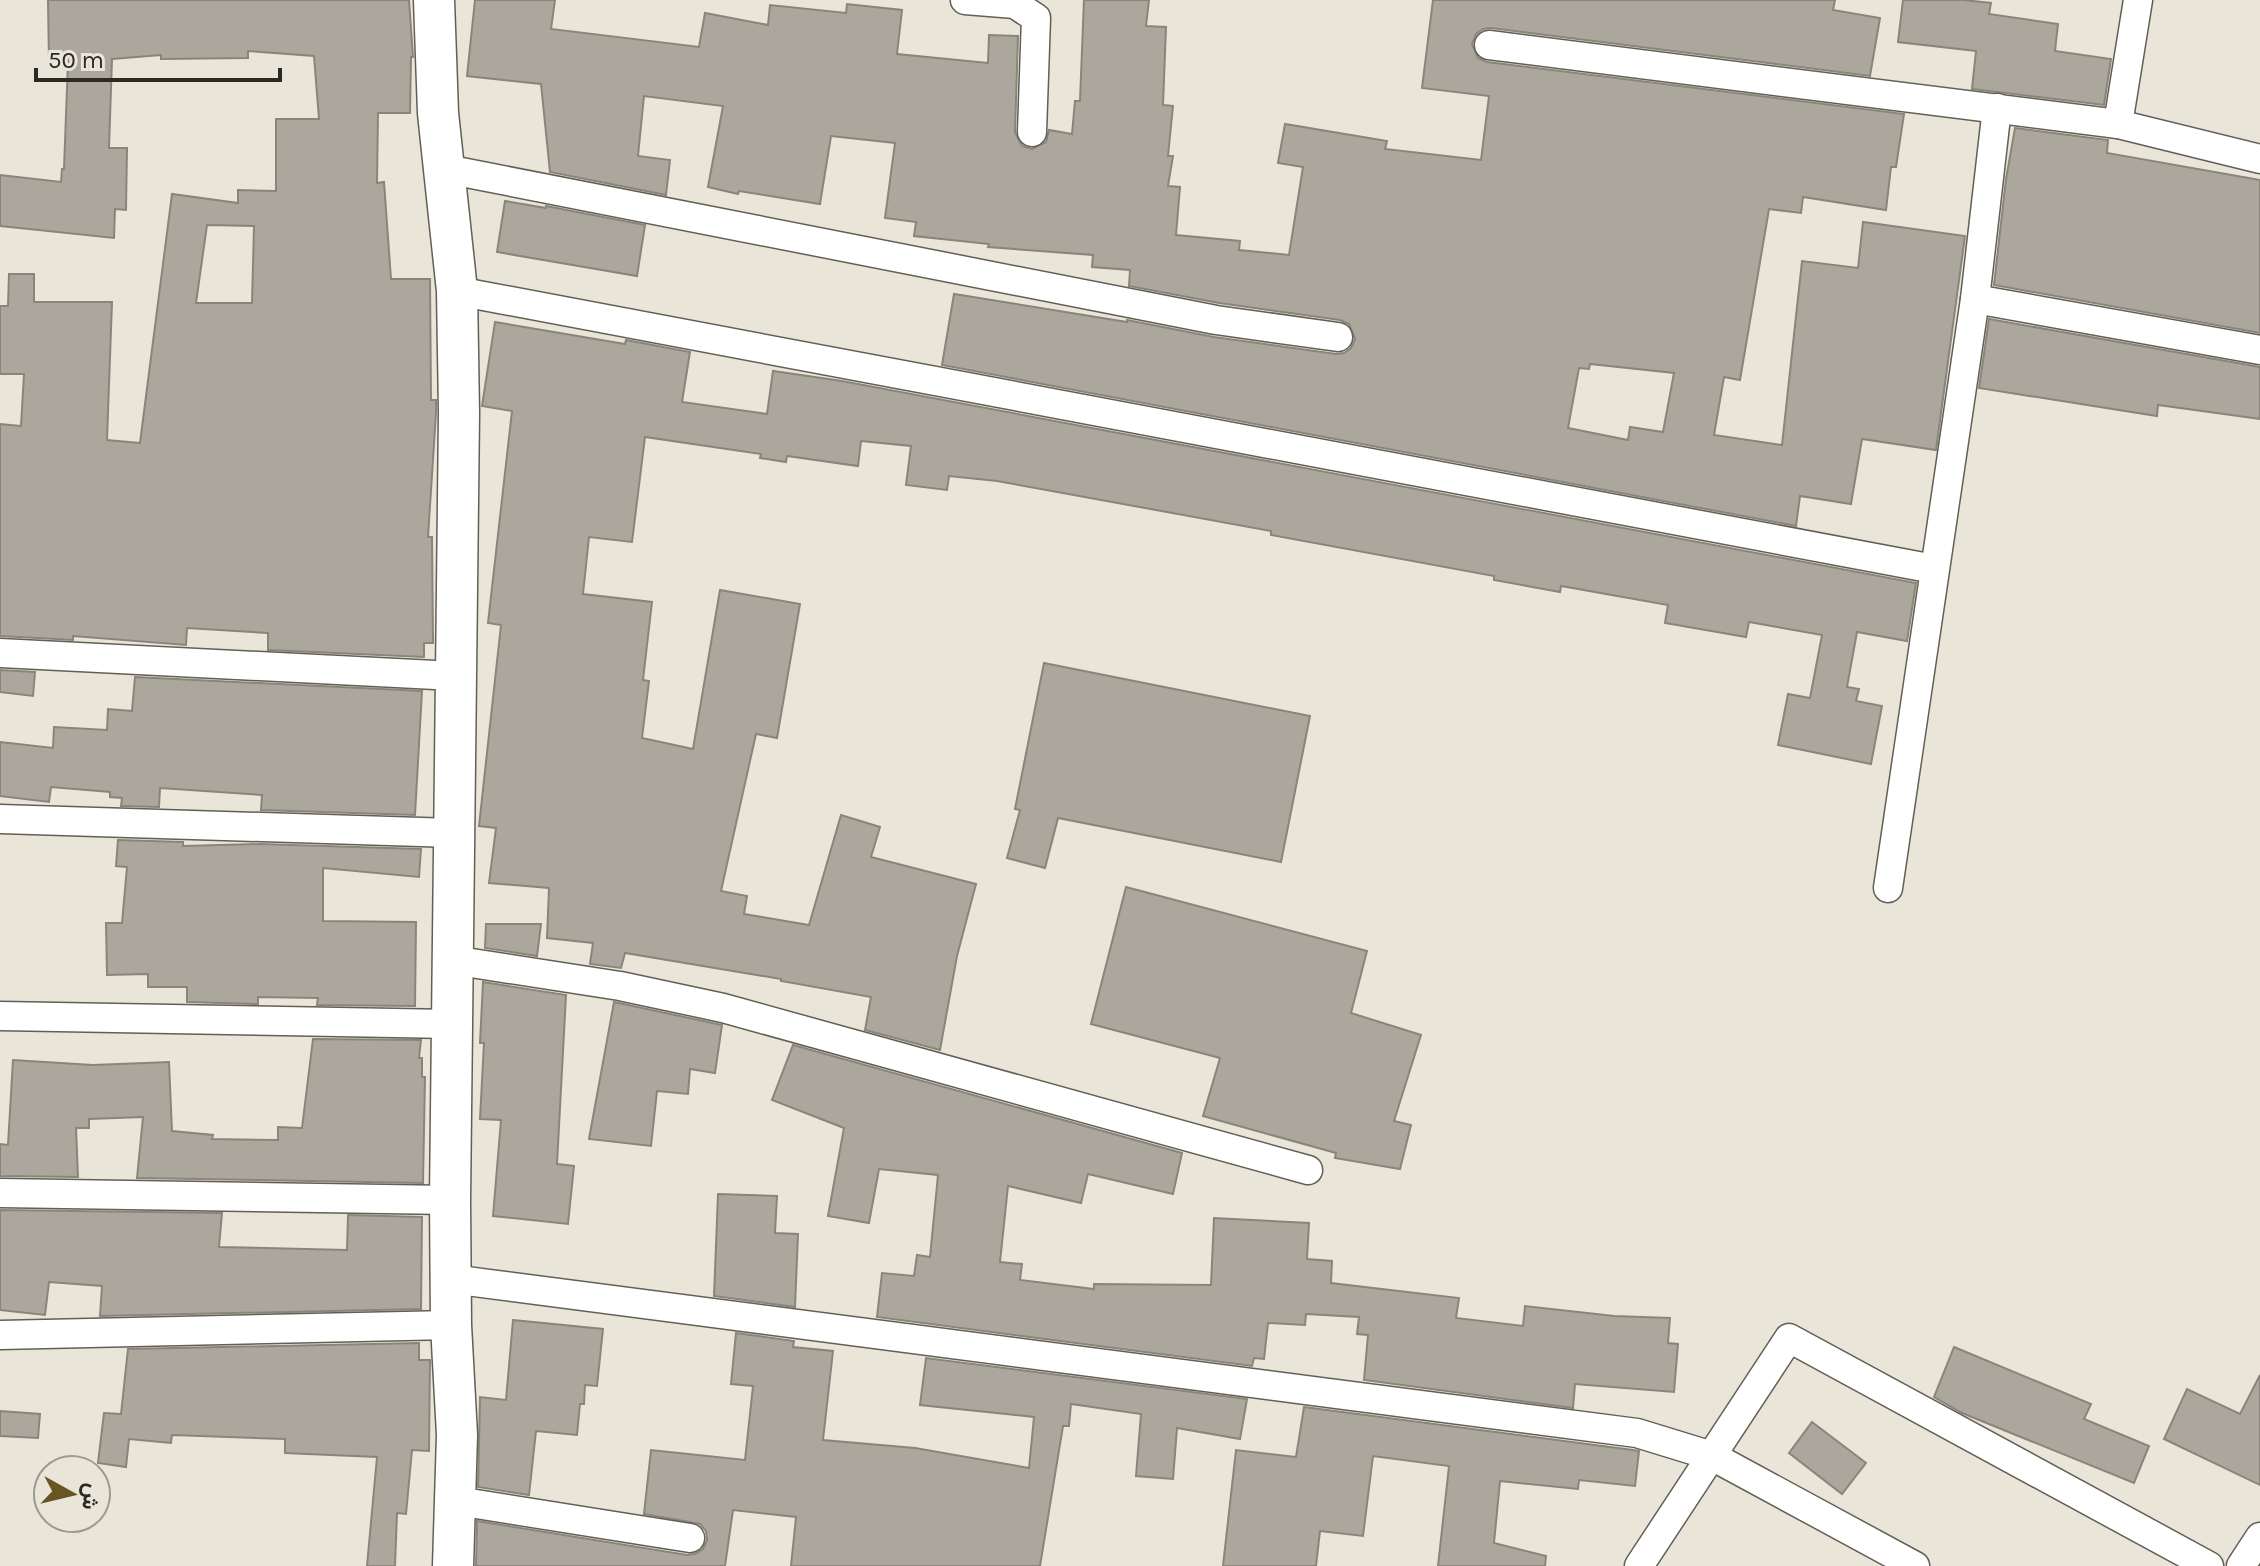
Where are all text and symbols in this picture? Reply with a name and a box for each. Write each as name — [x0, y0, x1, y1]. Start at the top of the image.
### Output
scale bar — [36, 32, 280, 82]
text: 50 m — [48, 46, 104, 74]
north arrow — [32, 1454, 112, 1534]
text: ش — [76, 1482, 106, 1512]

